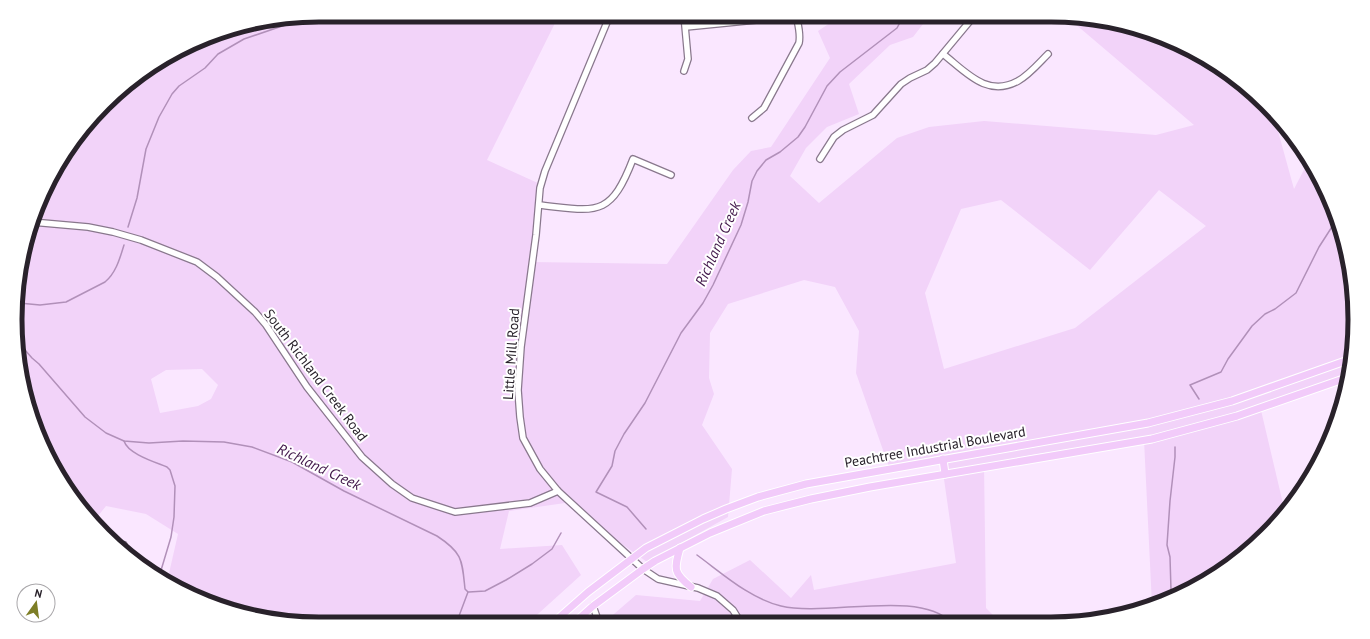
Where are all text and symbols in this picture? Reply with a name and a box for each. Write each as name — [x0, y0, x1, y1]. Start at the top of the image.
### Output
water label: Richland Creek — [690, 197, 745, 289]
street label: South Richland Creek Road — [260, 305, 372, 445]
street label: Little Mill Road — [499, 308, 523, 400]
street label: Peachtree Industrial Boulevard — [843, 422, 1027, 472]
water label: Richland Creek — [274, 439, 365, 495]
north arrow — [16, 583, 56, 623]
text: N — [33, 586, 44, 601]

